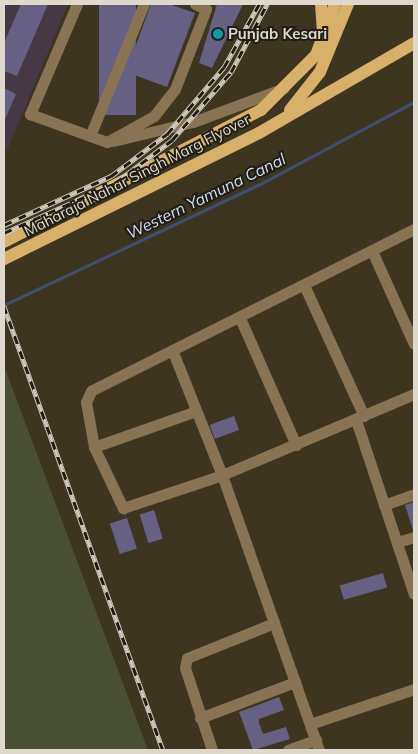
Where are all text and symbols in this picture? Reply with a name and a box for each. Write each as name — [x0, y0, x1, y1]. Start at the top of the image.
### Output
place label: Punjab Kesari — [228, 25, 327, 43]
marker: Punjab Kesari — [212, 28, 224, 40]
street label: Maharaja Nahar Singh Marg Flyover — [21, 110, 253, 240]
water label: Western Yamuna Canal — [123, 149, 289, 243]

